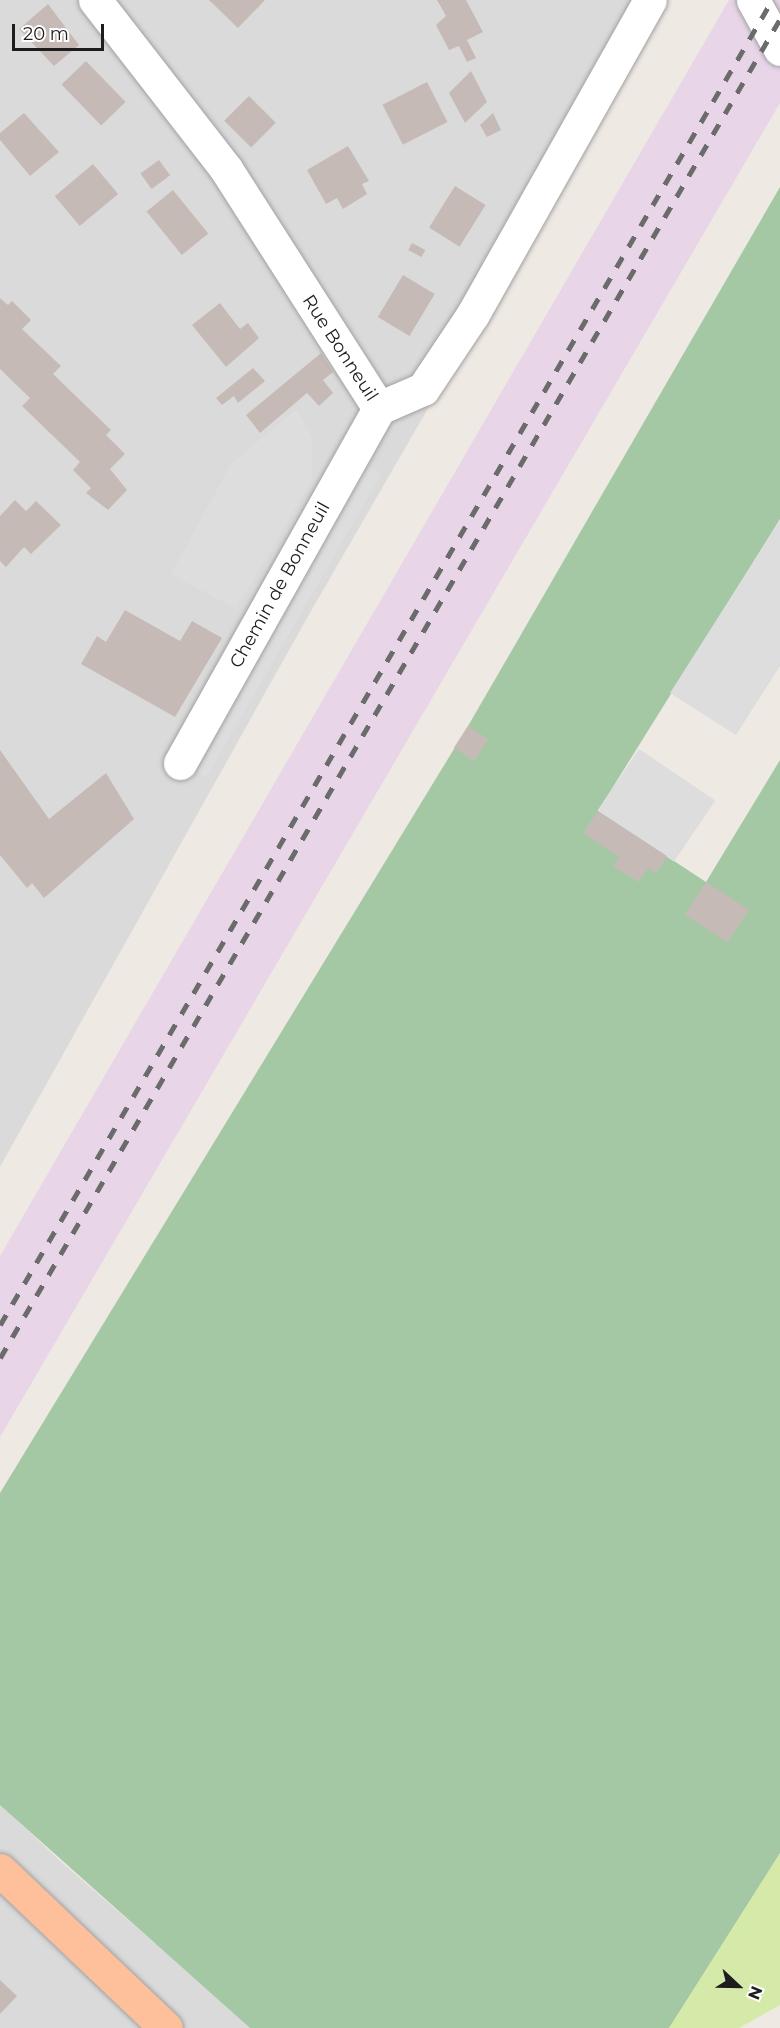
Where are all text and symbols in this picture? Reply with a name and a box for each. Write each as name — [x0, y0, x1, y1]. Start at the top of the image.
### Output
scale bar — [15, 12, 106, 50]
text: 20 m — [23, 23, 69, 45]
street label: Rue Bonneuil — [298, 291, 382, 405]
street label: Chemin de Bonneuil — [225, 498, 335, 672]
north arrow — [708, 1956, 768, 2016]
text: N — [744, 1983, 766, 2002]

